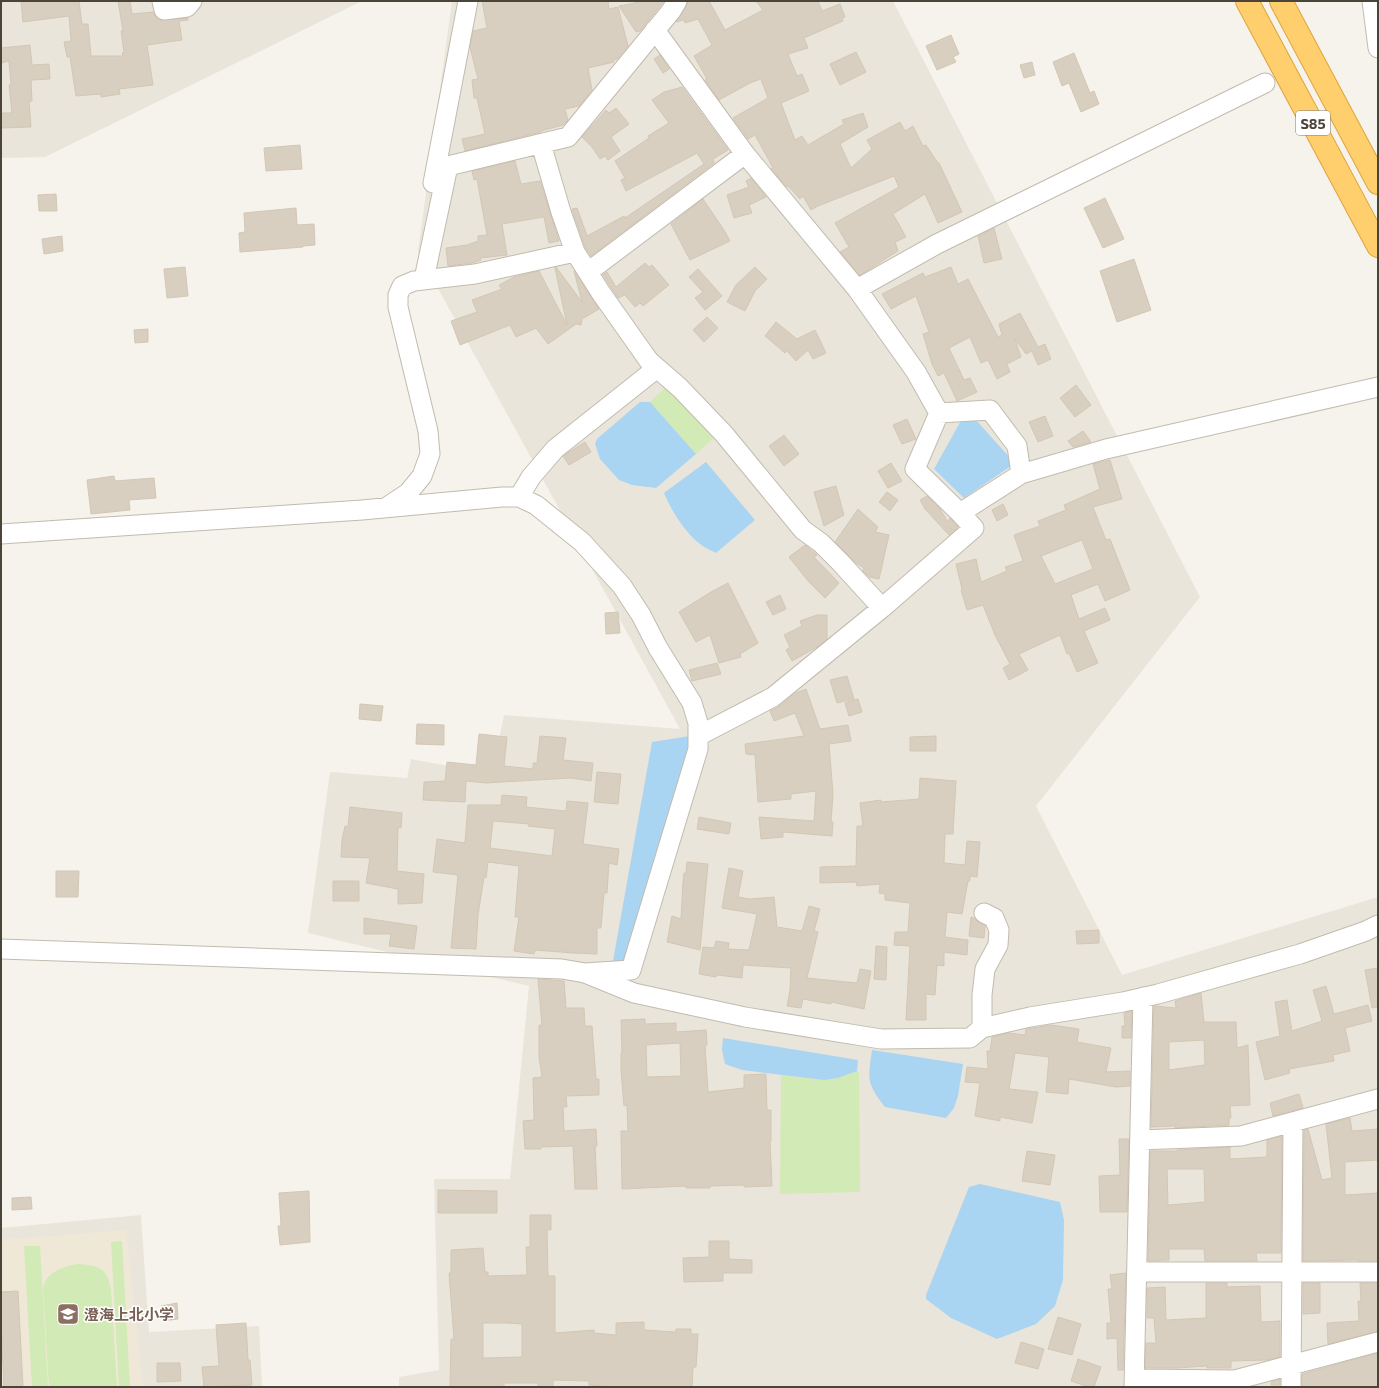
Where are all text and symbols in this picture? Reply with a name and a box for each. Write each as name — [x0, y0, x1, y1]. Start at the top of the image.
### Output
road number: S85 — [1296, 111, 1330, 135]
school or university icon: 澄海上北小学 — [55, 1301, 81, 1327]
place label: 澄海上北小学 — [84, 1305, 174, 1323]

